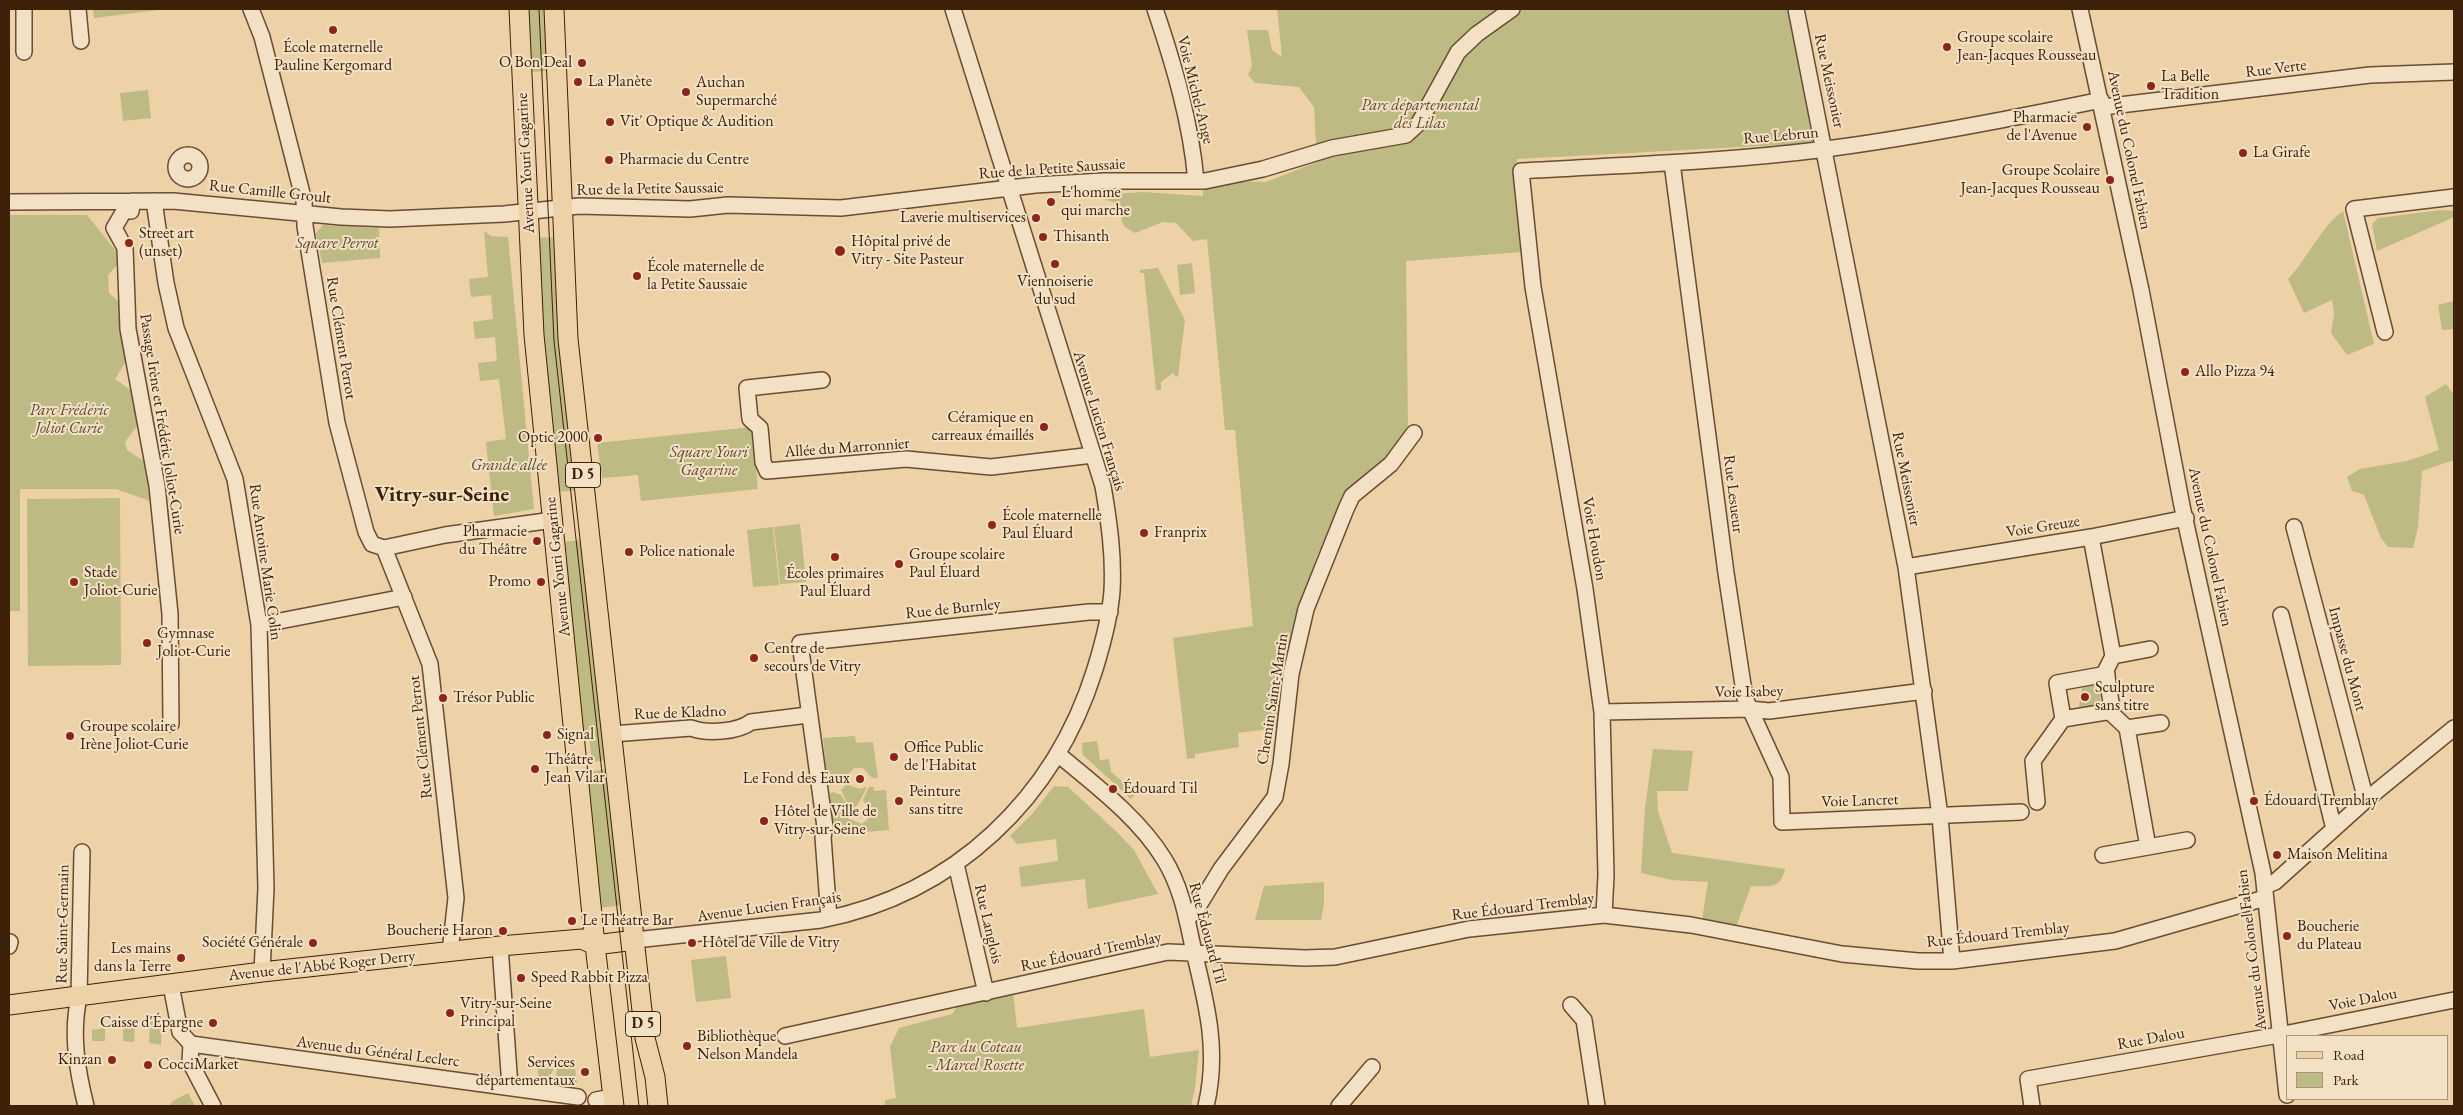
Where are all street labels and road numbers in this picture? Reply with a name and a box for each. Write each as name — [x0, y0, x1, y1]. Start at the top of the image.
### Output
street label: Rue Meissonier — [1810, 32, 1848, 130]
street label: Voie Michel-Ange — [1172, 34, 1218, 146]
street label: Rue Verte — [2244, 56, 2308, 82]
street label: Avenue du Colonel Fabien — [2103, 69, 2155, 231]
street label: Avenue Youri Gagarine — [513, 92, 539, 234]
street label: Rue Lebrun — [1743, 123, 1819, 149]
street label: Rue de la Petite Saussaie — [978, 154, 1126, 184]
street label: Rue Camille Groult — [208, 176, 332, 208]
street label: Rue de la Petite Saussaie — [576, 178, 724, 200]
street label: Rue Clément Perrot — [322, 275, 360, 401]
street label: Passage Irène et Frédéric Joliot-Curie — [135, 312, 189, 536]
street label: Avenue Lucien Français — [1069, 349, 1129, 493]
street label: Rue Meissonier — [1887, 430, 1925, 528]
street label: Allée du Marronnier — [784, 434, 910, 462]
street label: Rue Lesueur — [1719, 454, 1747, 534]
road number: D 5 — [566, 462, 600, 488]
street label: Avenue du Colonel Fabien — [2184, 466, 2236, 628]
street label: Rue Antoine Marie Colin — [244, 482, 286, 642]
street label: Avenue Youri Gagarine — [541, 496, 575, 638]
street label: Voie Houdon — [1577, 496, 1611, 582]
street label: Voie Greuze — [2005, 512, 2081, 542]
street label: Rue de Burnley — [904, 594, 1002, 624]
street label: Impasse du Mont — [2324, 605, 2370, 713]
street label: Chemin Saint-Martin — [1253, 632, 1293, 766]
street label: Rue Clément Perrot — [405, 674, 437, 800]
street label: Voie Isabey — [1714, 682, 1784, 702]
street label: Rue de Kladno — [633, 702, 727, 724]
street label: Voie Lancret — [1821, 790, 1899, 812]
street label: Rue Saint-Germain — [52, 864, 74, 984]
street label: Avenue du Colonel Fabien — [2233, 868, 2271, 1032]
street label: Rue Édouard Til — [1184, 880, 1230, 986]
street label: Rue Langlois — [970, 882, 1006, 966]
street label: Avenue Lucien Français — [696, 887, 842, 927]
street label: Rue Édouard Tremblay — [1451, 889, 1595, 925]
street label: Rue Édouard Tremblay — [1926, 918, 2070, 952]
street label: Rue Édouard Tremblay — [1019, 928, 1163, 976]
street label: Avenue de l'Abbé Roger Derry — [228, 947, 416, 985]
street label: Voie Dalou — [2327, 984, 2399, 1016]
road number: D 5 — [626, 1012, 660, 1036]
street label: Rue Dalou — [2116, 1024, 2186, 1054]
street label: Avenue du Général Leclerc — [295, 1032, 461, 1072]

